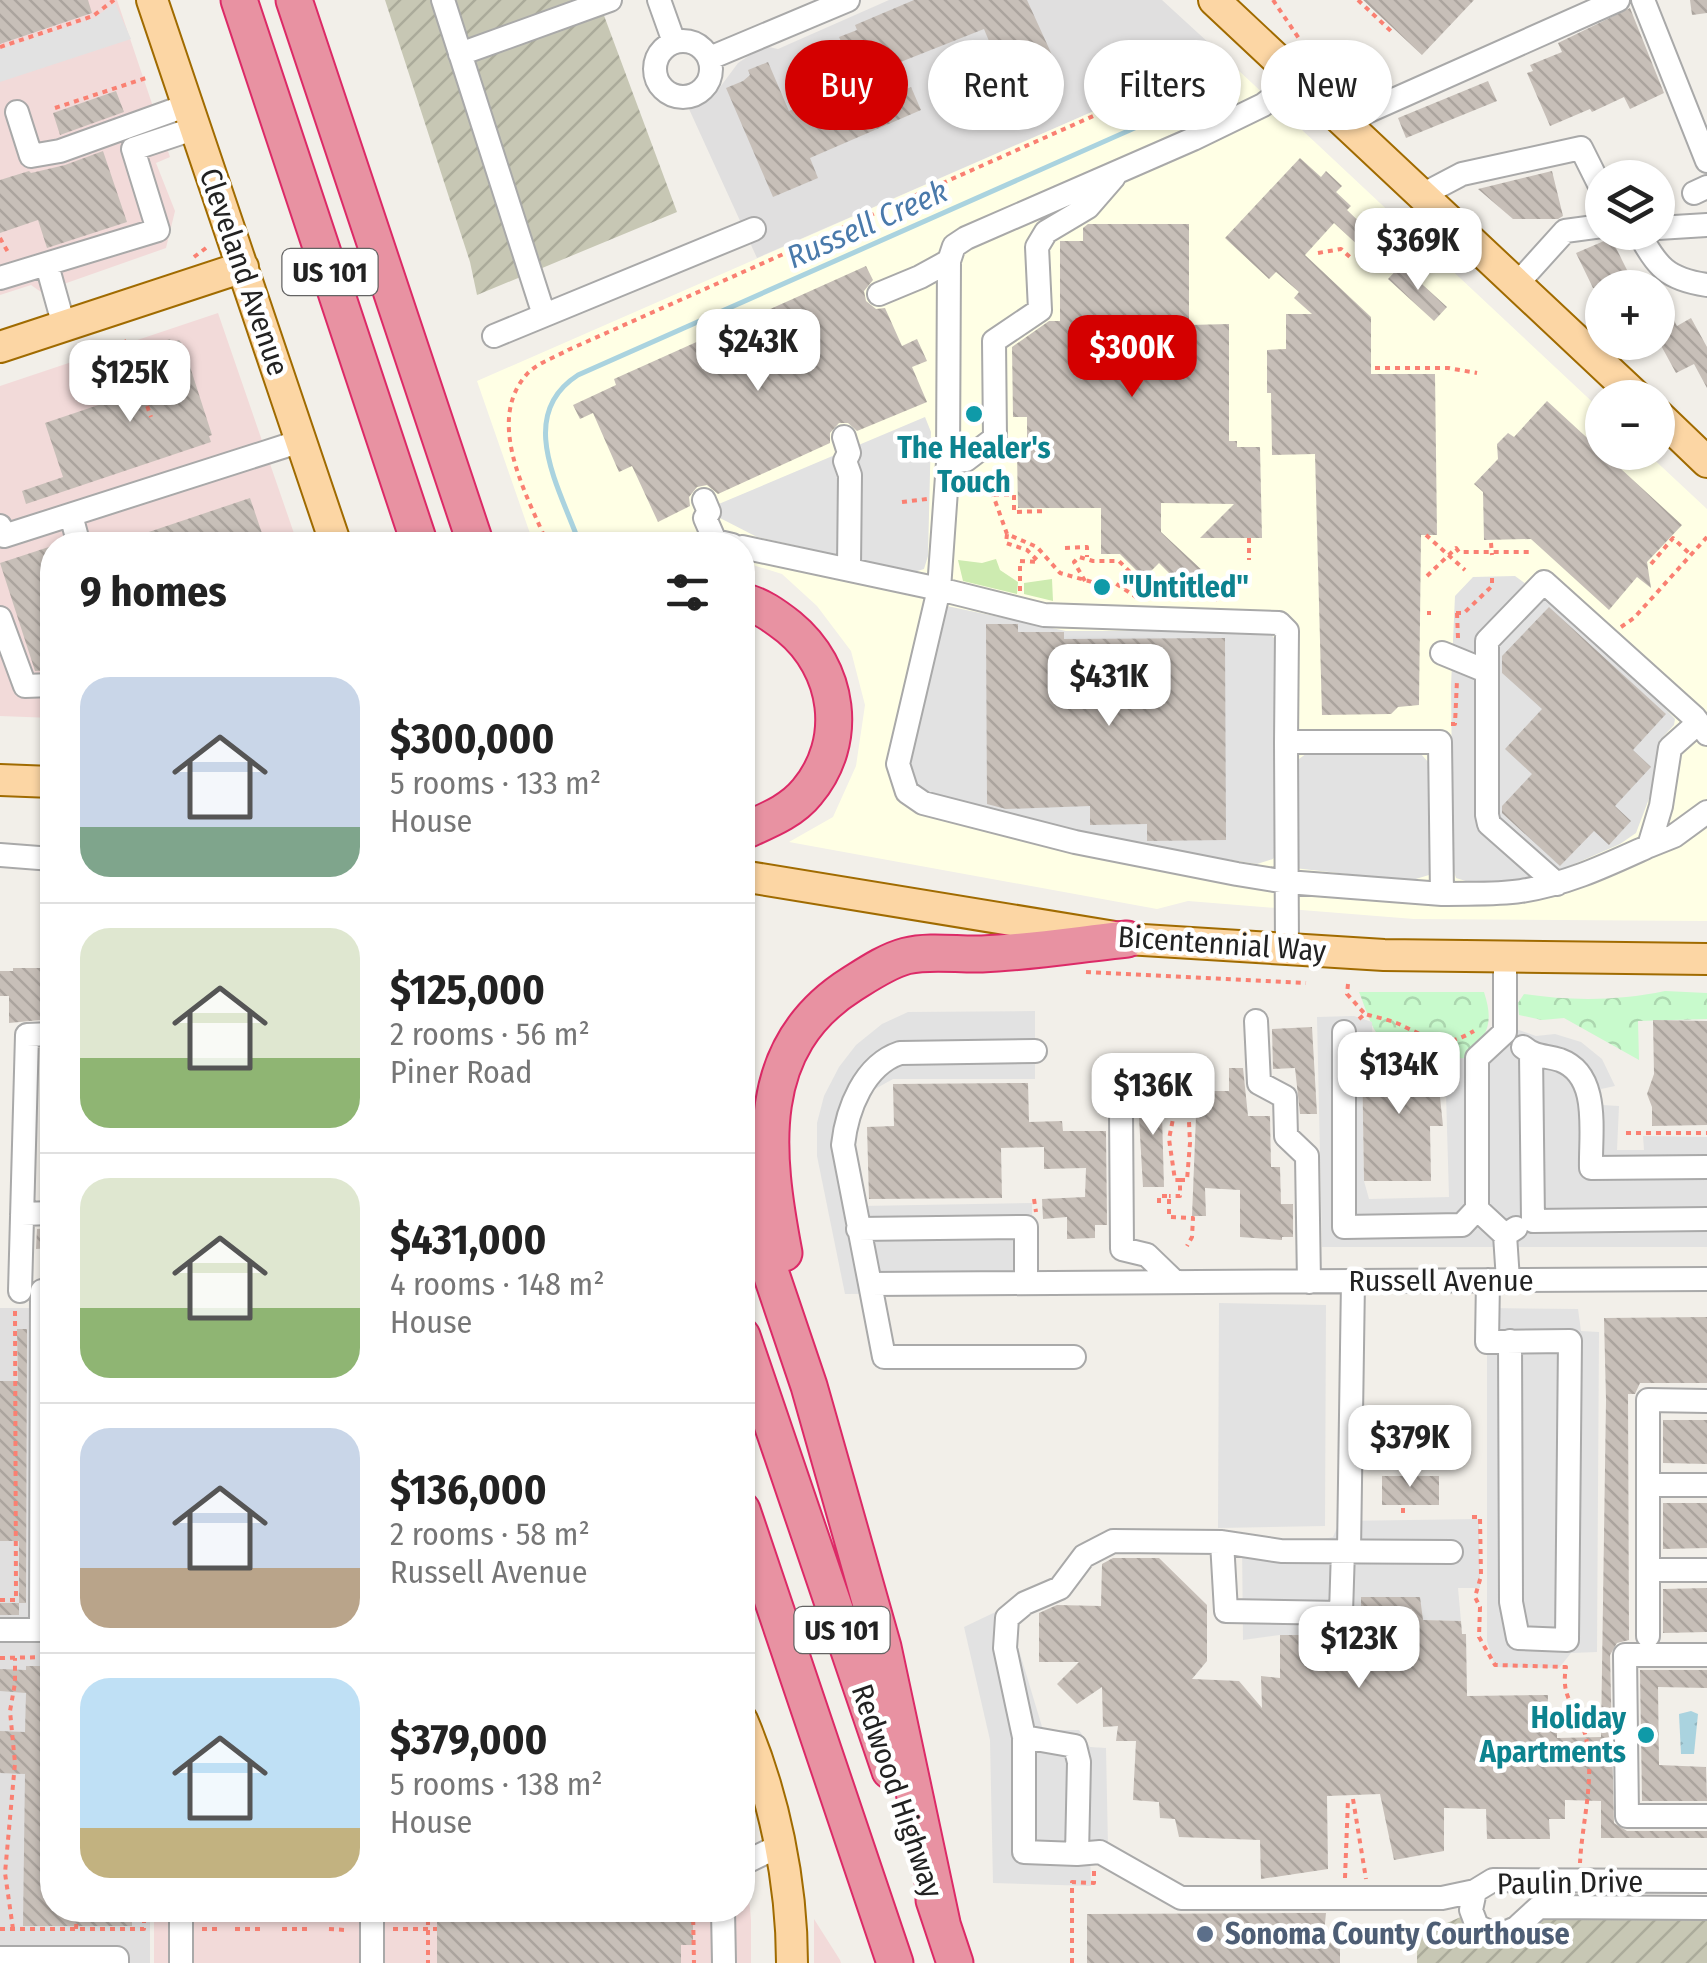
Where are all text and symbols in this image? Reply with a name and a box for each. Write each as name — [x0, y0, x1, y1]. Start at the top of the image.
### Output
chip: Buy — [785, 40, 908, 130]
chip: Rent — [928, 40, 1064, 130]
chip: Filters — [1084, 40, 1241, 130]
chip: New — [1261, 40, 1392, 130]
map controls — [1585, 160, 1675, 470]
button: layers — [1585, 160, 1675, 250]
street label: Cleveland Avenue — [192, 164, 296, 380]
water label: Russell Creek — [781, 172, 953, 276]
pin: $369K — [1348, 208, 1488, 293]
text: $369K — [1377, 221, 1459, 259]
road number: US 101 — [282, 249, 378, 295]
button: + — [1585, 270, 1675, 360]
pin: $243K — [688, 309, 828, 394]
pin: $300K — [1062, 315, 1202, 400]
text: $243K — [718, 322, 798, 360]
text: $300K — [1090, 328, 1174, 366]
pin: $125K — [60, 340, 200, 425]
text: $125K — [91, 353, 169, 391]
button: − — [1585, 380, 1675, 470]
marker: The Healer's Touch — [963, 403, 985, 425]
place label: The Healer's Touch — [897, 430, 1051, 500]
icon: filters — [660, 565, 715, 620]
text: 9 homes — [80, 567, 227, 617]
place label: "Untitled" — [1122, 569, 1249, 605]
marker: "Untitled" — [1091, 576, 1113, 598]
pin: $431K — [1039, 644, 1179, 729]
text: $431K — [1070, 657, 1148, 695]
text: $300,000 — [390, 714, 554, 764]
icon: home — [160, 717, 280, 837]
text: 5 rooms · 133 m² — [390, 764, 601, 802]
text: House — [390, 802, 472, 840]
street label: Bicentennial Way — [1117, 919, 1328, 969]
text: $125,000 — [390, 965, 545, 1015]
icon: home — [160, 968, 280, 1088]
text: 2 rooms · 56 m² — [390, 1015, 590, 1053]
pin: $134K — [1329, 1032, 1469, 1117]
text: $134K — [1360, 1045, 1438, 1083]
text: Piner Road — [390, 1053, 533, 1091]
pin: $136K — [1083, 1053, 1223, 1138]
text: $136K — [1114, 1066, 1192, 1104]
text: $431,000 — [390, 1215, 547, 1265]
icon: home — [160, 1218, 280, 1338]
street label: Russell Avenue — [1348, 1263, 1534, 1299]
text: 4 rooms · 148 m² — [390, 1265, 605, 1303]
text: House — [390, 1303, 472, 1341]
pin: $379K — [1340, 1405, 1480, 1490]
text: $379K — [1370, 1418, 1450, 1456]
text: $136,000 — [390, 1465, 547, 1515]
icon: home — [160, 1468, 280, 1588]
text: 2 rooms · 58 m² — [390, 1515, 590, 1553]
text: Russell Avenue — [390, 1553, 588, 1591]
pin: $123K — [1289, 1606, 1429, 1691]
road number: US 101 — [794, 1607, 890, 1653]
text: $123K — [1321, 1619, 1397, 1657]
street label: Redwood Highway — [844, 1679, 951, 1903]
place label: Holiday Apartments — [1479, 1700, 1627, 1770]
text: $379,000 — [390, 1715, 548, 1765]
icon: home — [160, 1718, 280, 1838]
marker: Holiday Apartments — [1635, 1724, 1657, 1746]
text: 5 rooms · 138 m² — [390, 1765, 603, 1803]
text: House — [390, 1803, 472, 1841]
street label: Paulin Drive — [1497, 1864, 1643, 1902]
place label: Sonoma County Courthouse — [1225, 1916, 1570, 1952]
marker: Sonoma County Courthouse — [1194, 1923, 1216, 1945]

